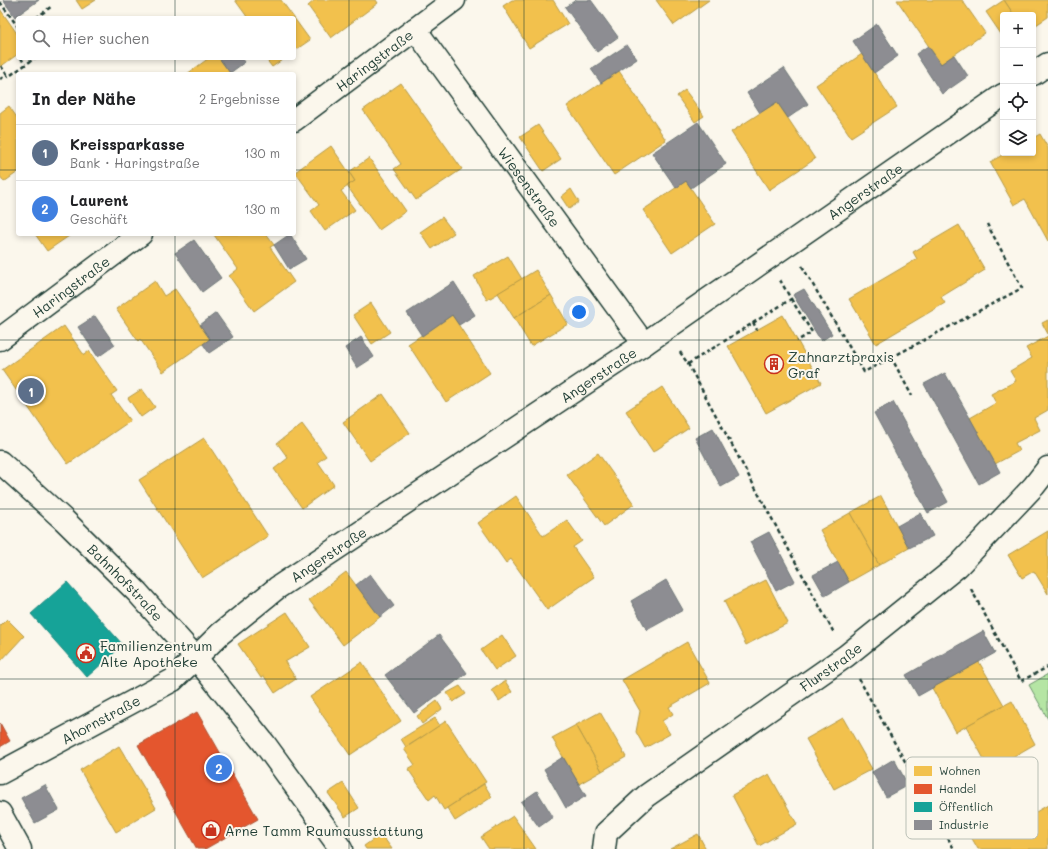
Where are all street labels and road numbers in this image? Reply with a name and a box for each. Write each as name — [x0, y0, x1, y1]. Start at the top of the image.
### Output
street label: Haringstraße — [331, 25, 417, 95]
street label: Wiesenstraße — [494, 143, 565, 231]
street label: Angerstraße — [824, 158, 906, 224]
street label: Haringstraße — [28, 251, 113, 322]
street label: Angerstraße — [556, 342, 640, 407]
street label: Angerstraße — [287, 522, 370, 586]
street label: Bahnhofstraße — [84, 539, 168, 625]
street label: Flurstraße — [796, 638, 866, 695]
street label: Ahornstraße — [58, 690, 143, 748]

